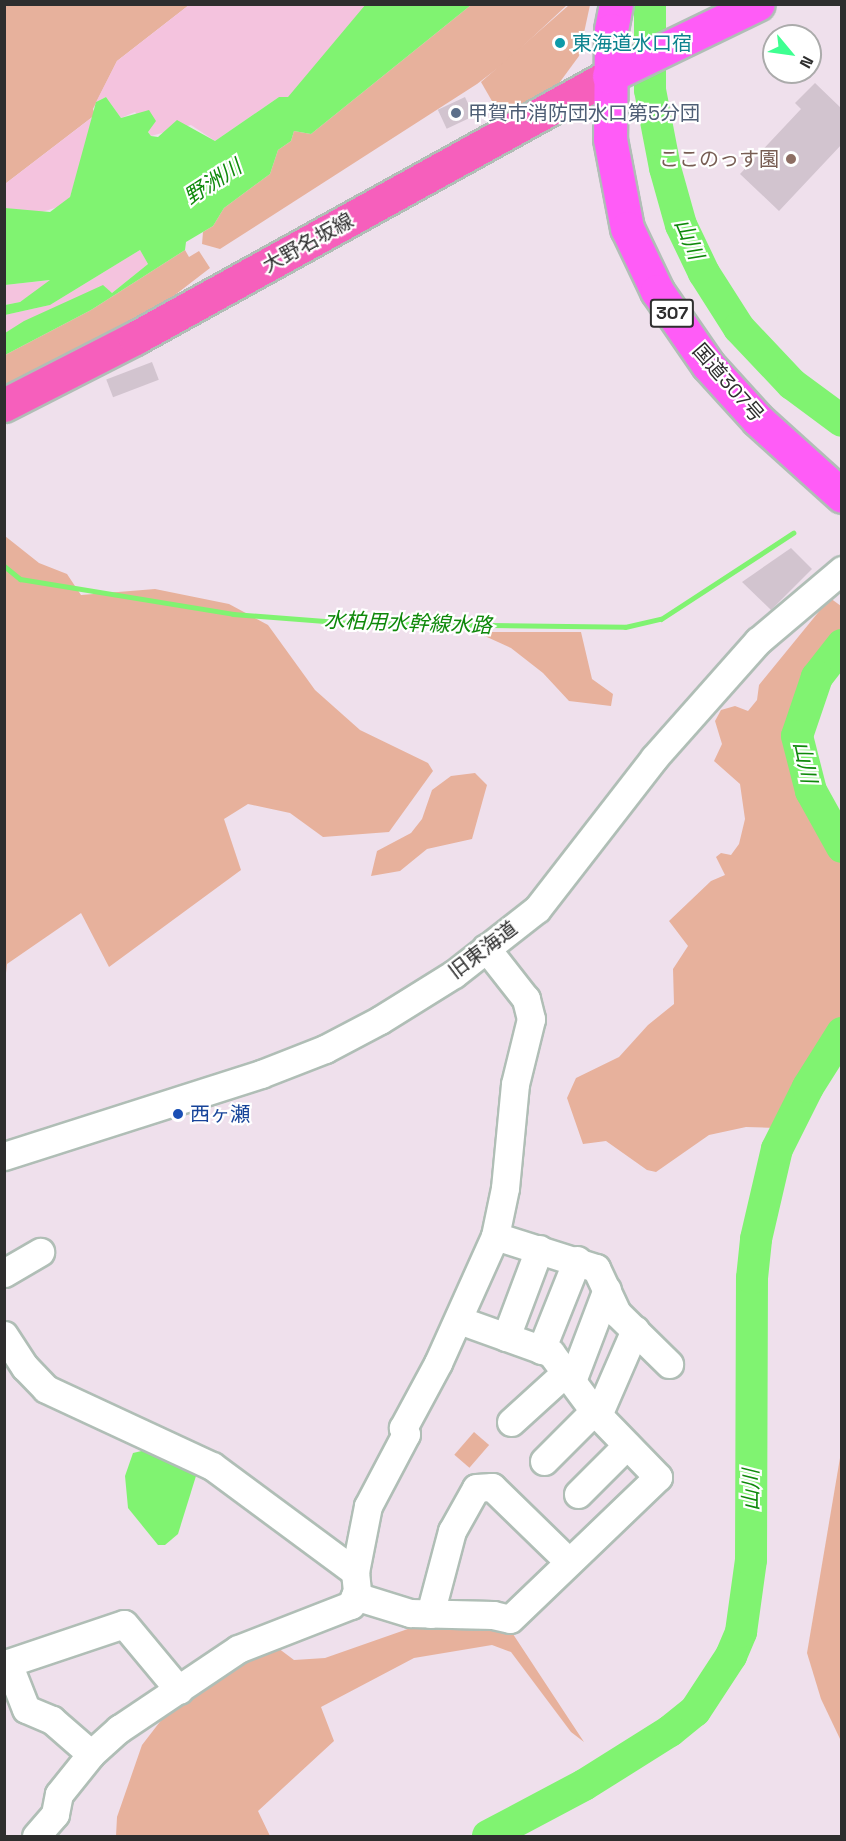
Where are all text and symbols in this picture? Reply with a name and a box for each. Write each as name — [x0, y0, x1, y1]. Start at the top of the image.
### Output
north arrow — [762, 24, 822, 84]
place label: 東海道水口宿 — [572, 31, 692, 55]
marker: 東海道水口宿 — [553, 36, 567, 50]
text: N — [795, 52, 818, 72]
place label: 甲賀市消防団水口第5分団 — [468, 101, 700, 125]
marker: 甲賀市消防団水口第5分団 — [449, 106, 463, 120]
place label: ここのっす園 — [659, 147, 779, 171]
marker: ここのっす園 — [784, 152, 798, 166]
water label: 野洲川 — [180, 154, 246, 210]
street label: 大野名坂線 — [258, 208, 358, 278]
water label: 山川 — [669, 215, 709, 263]
road number: 307 — [650, 298, 694, 328]
street label: 国道307号 — [688, 339, 768, 427]
water label: 水柏用水幹線水路 — [324, 607, 492, 639]
water label: 山川 — [788, 739, 822, 785]
street label: 旧東海道 — [444, 916, 522, 984]
place label: 西ヶ瀬 — [190, 1102, 250, 1126]
marker: 西ヶ瀬 — [171, 1107, 185, 1121]
water label: 山川 — [738, 1469, 764, 1511]

